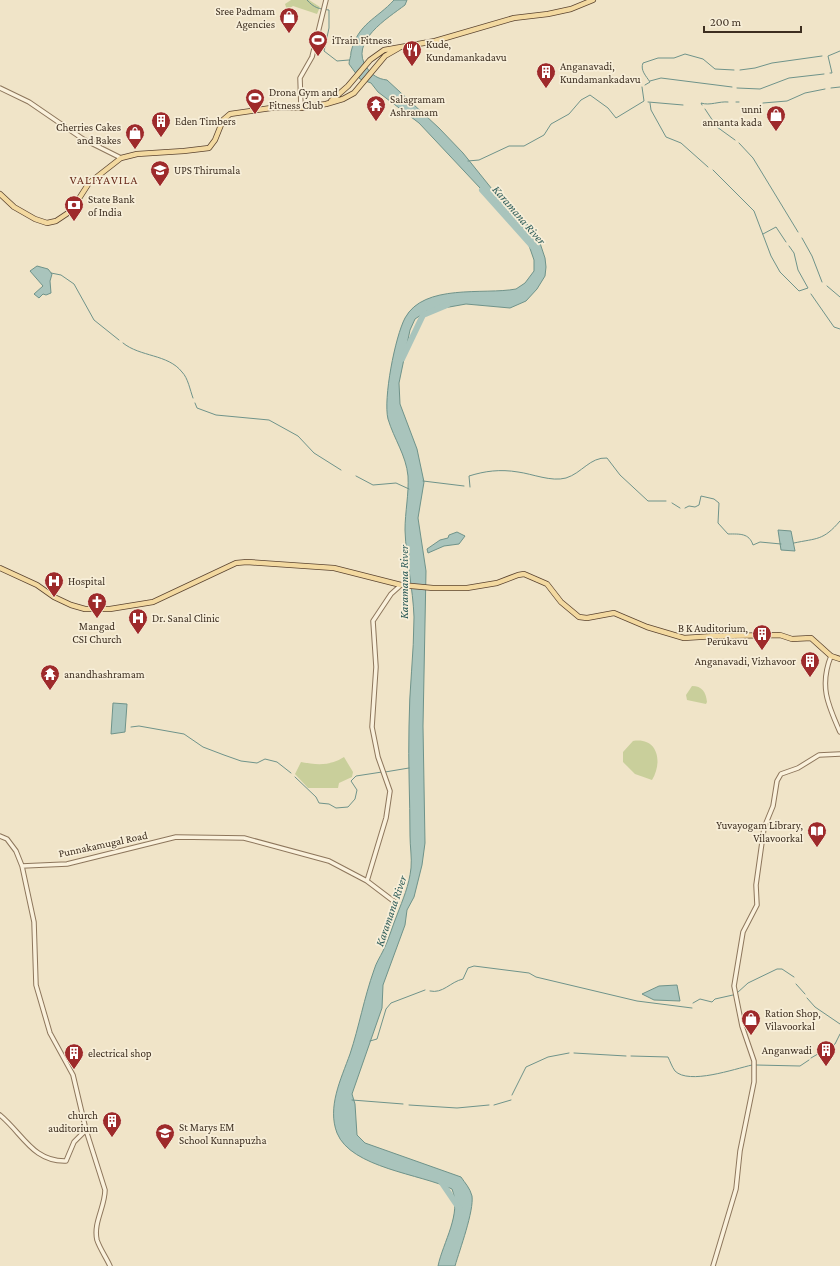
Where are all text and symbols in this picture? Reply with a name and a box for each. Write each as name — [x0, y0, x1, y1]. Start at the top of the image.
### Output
place label: Sree Padmam Agencies — [215, 5, 275, 31]
shop icon: Sree Padmam Agencies — [278, 6, 300, 34]
scale bar — [704, 8, 801, 34]
text: 200 m — [710, 15, 742, 29]
sports icon: iTrain Fitness — [307, 29, 329, 57]
place label: iTrain Fitness — [332, 34, 392, 46]
place label: Kude, Kundamankadavu — [426, 38, 507, 63]
restaurant icon: Kude, Kundamankadavu — [401, 39, 423, 67]
place label: Anganavadi, Kundamankadavu — [560, 60, 641, 85]
building icon: Anganavadi, Kundamankadavu — [535, 61, 557, 89]
place label: Drona Gym and Fitness Club — [269, 86, 338, 111]
sports icon: Drona Gym and Fitness Club — [244, 87, 266, 115]
place label: Salagramam Ashramam — [390, 93, 445, 118]
temple icon: Salagramam Ashramam — [365, 94, 387, 122]
place label: unni annanta kada — [702, 103, 762, 128]
shop icon: unni annanta kada — [765, 104, 787, 132]
building icon: Eden Timbers — [150, 110, 172, 138]
place label: Eden Timbers — [175, 115, 236, 127]
place label: Cherries Cakes and Bakes — [56, 121, 121, 146]
shop icon: Cherries Cakes and Bakes — [124, 122, 146, 150]
school or university icon: UPS Thirumala — [149, 159, 171, 187]
place label: UPS Thirumala — [174, 164, 240, 176]
district label: VALIYAVILA — [70, 173, 138, 187]
water label: Karamana River — [489, 183, 549, 248]
place label: State Bank of India — [88, 193, 135, 218]
bank icon: State Bank of India — [63, 194, 85, 222]
water label: Karamana River — [397, 544, 411, 619]
hospital icon: Hospital — [43, 570, 65, 598]
place label: Hospital — [68, 575, 105, 588]
church icon: Mangad CSI Church — [86, 591, 108, 619]
hospital icon: Dr. Sanal Clinic — [127, 607, 149, 635]
place label: Dr. Sanal Clinic — [152, 612, 220, 624]
place label: Mangad CSI Church — [72, 620, 122, 645]
place label: B K Auditorium, Perukavu — [678, 622, 748, 647]
building icon: B K Auditorium, Perukavu — [751, 623, 773, 651]
building icon: Anganavadi, Vizhavoor — [799, 650, 821, 678]
place label: Anganavadi, Vizhavoor — [695, 655, 796, 668]
temple icon: anandhashramam — [39, 663, 61, 691]
place label: anandhashramam — [64, 668, 145, 680]
place label: Yuvayogam Library, Vilavoorkal — [716, 819, 803, 844]
library icon: Yuvayogam Library, Vilavoorkal — [806, 820, 828, 848]
street label: Punnakamugal Road — [57, 829, 149, 860]
water label: Karamana River — [372, 873, 410, 948]
place label: Ration Shop, Vilavoorkal — [765, 1007, 821, 1032]
shop icon: Ration Shop, Vilavoorkal — [740, 1008, 762, 1036]
building icon: Anganwadi — [815, 1039, 837, 1067]
building icon: electrical shop — [63, 1042, 85, 1070]
place label: Anganwadi — [762, 1044, 812, 1057]
place label: electrical shop — [88, 1047, 152, 1060]
place label: church auditorium — [48, 1109, 98, 1134]
building icon: church auditorium — [101, 1110, 123, 1138]
place label: St Marys EM School Kunnapuzha — [179, 1121, 267, 1147]
school or university icon: St Marys EM School Kunnapuzha — [154, 1122, 176, 1150]

